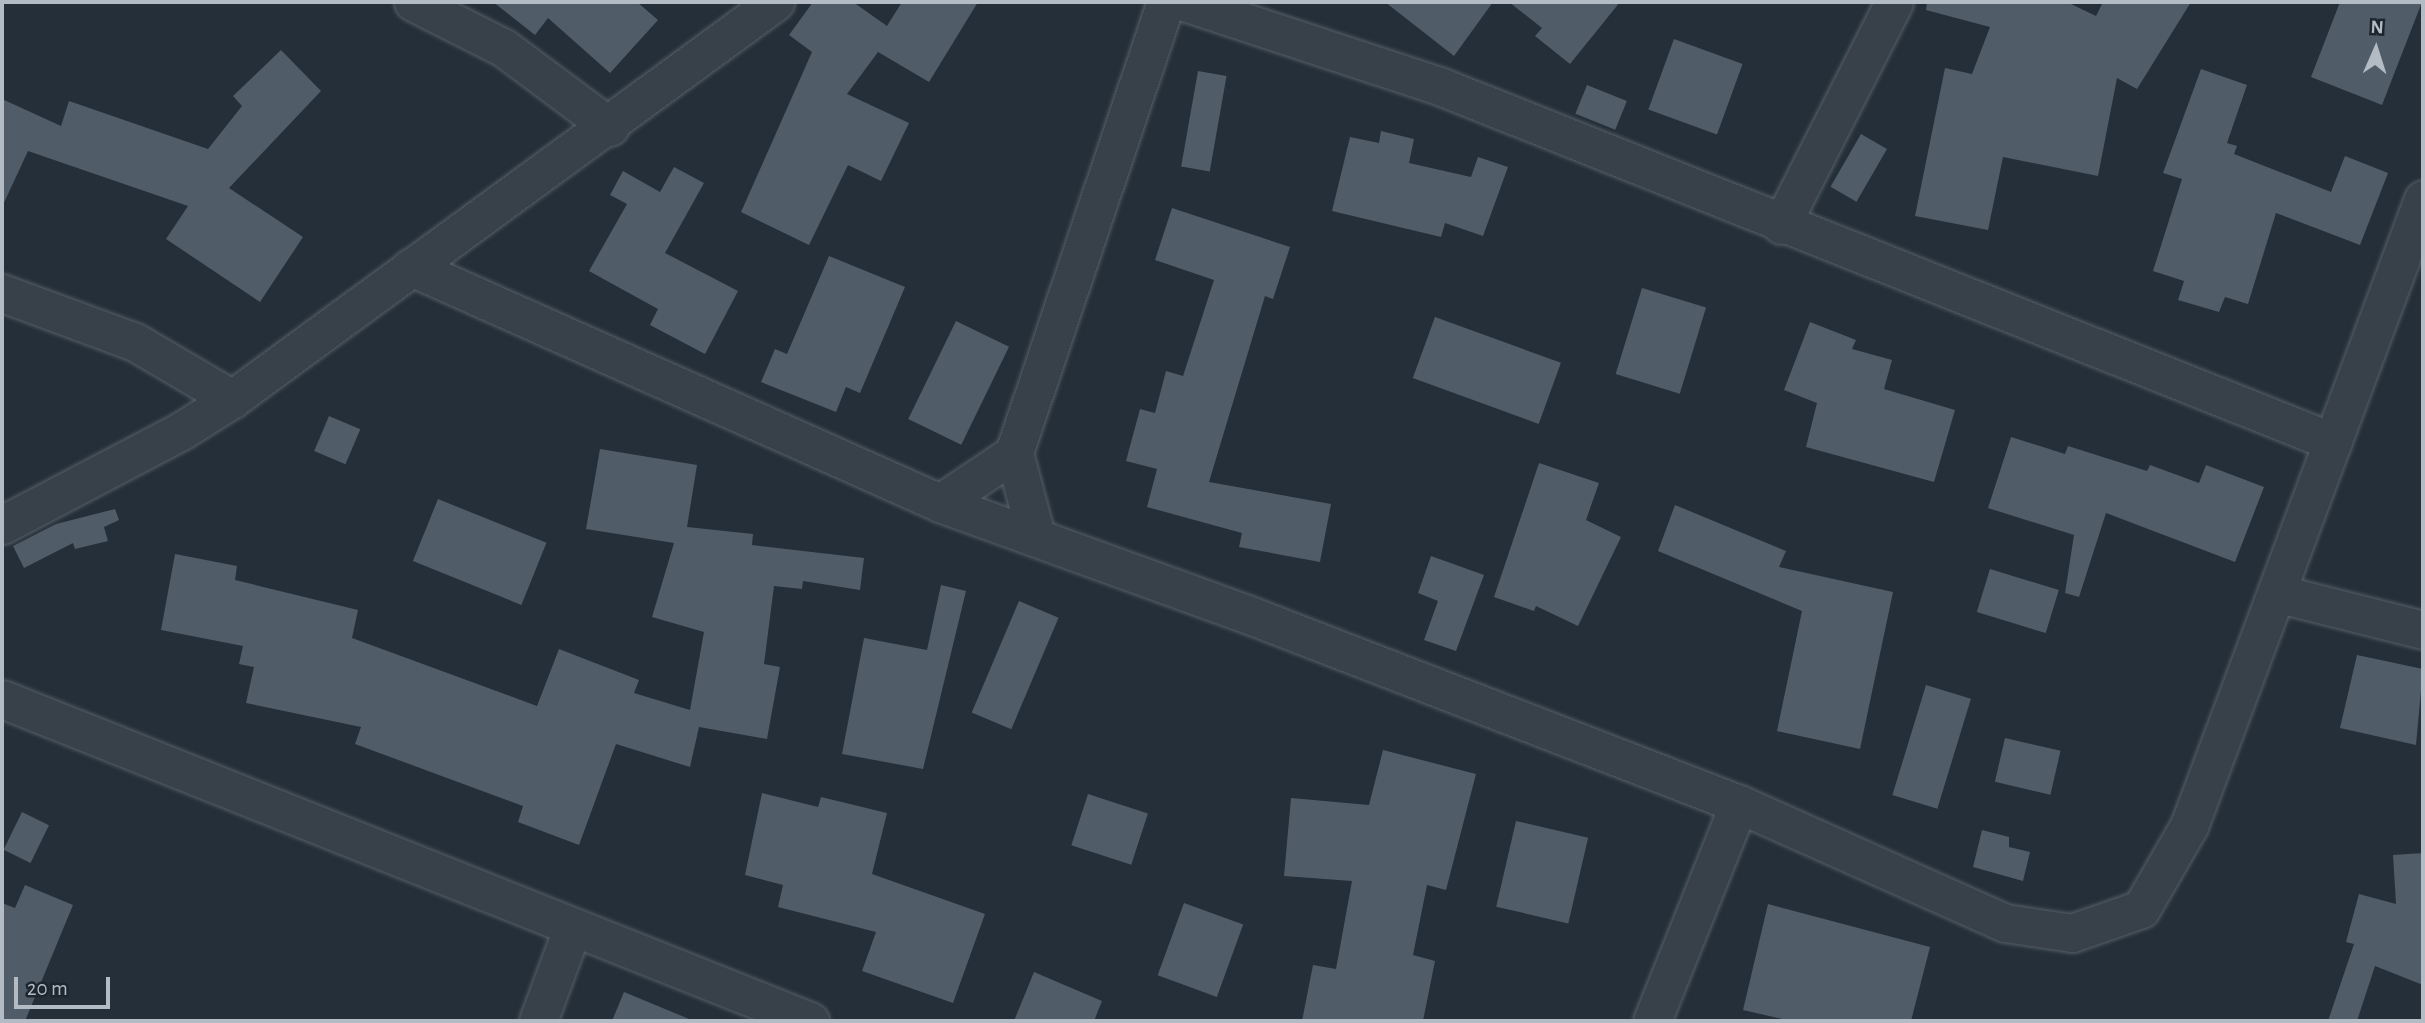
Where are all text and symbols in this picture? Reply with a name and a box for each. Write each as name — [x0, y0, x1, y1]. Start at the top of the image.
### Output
north arrow — [2341, 14, 2411, 84]
text: N — [2370, 18, 2384, 37]
scale bar — [18, 964, 114, 1008]
text: 20 m — [27, 978, 68, 999]

